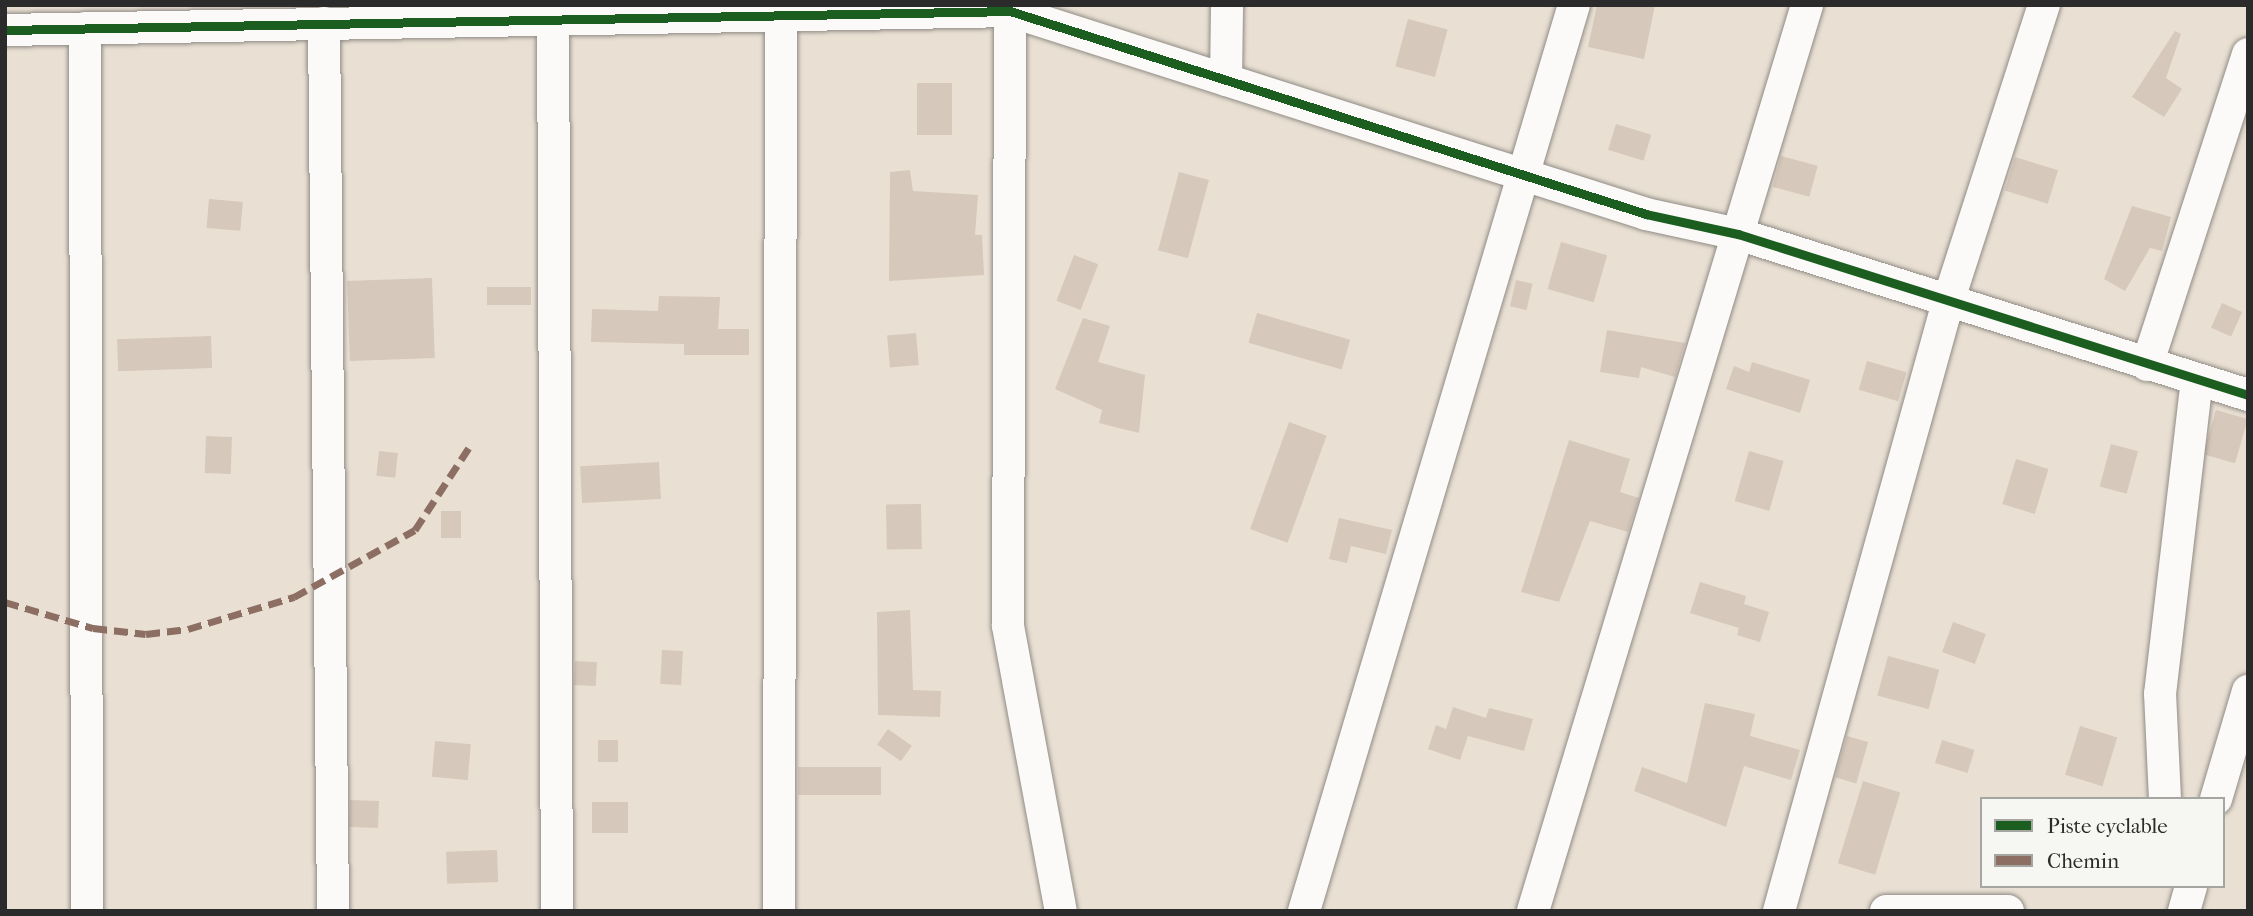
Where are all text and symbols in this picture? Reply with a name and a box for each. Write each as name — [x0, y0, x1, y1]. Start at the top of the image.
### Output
legend — [1980, 797, 2225, 888]
text: Piste cyclable — [2047, 814, 2168, 838]
text: Chemin — [2047, 849, 2119, 873]

